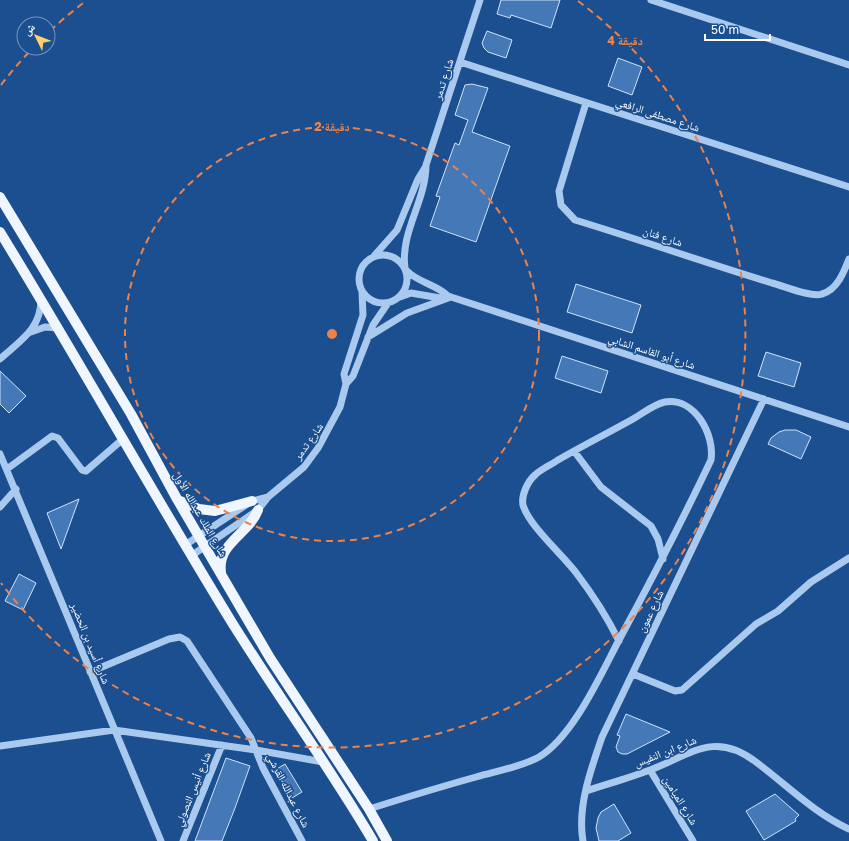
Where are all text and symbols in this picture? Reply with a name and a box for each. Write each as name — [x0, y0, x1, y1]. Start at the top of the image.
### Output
north arrow — [16, 16, 56, 56]
scale bar — [705, 16, 770, 42]
text: ش — [20, 20, 39, 39]
text: 50 m — [711, 22, 739, 37]
text: 4 دقيقة — [607, 33, 643, 48]
street label: شارع تدمر — [430, 57, 457, 102]
street label: شارع مصطفى الرافعي — [614, 94, 702, 136]
text: 2 دقيقة — [314, 119, 350, 134]
street label: شارع فنان — [641, 224, 684, 249]
centre of rings — [325, 327, 339, 341]
street label: شارع أبو القاسم الشابي — [606, 331, 697, 374]
street label: شارع تدمر — [290, 420, 326, 463]
street label: شارع الملك عبدالله الأول — [170, 469, 231, 559]
street label: شارع عمون — [634, 588, 667, 635]
street label: شارع أسيد بن الحضير — [67, 599, 113, 686]
street label: شارع ابن النفيس — [632, 733, 698, 770]
street label: شارع أنيس النصولي — [171, 750, 215, 829]
street label: شارع عبدالله القرشي — [262, 751, 313, 831]
street label: شارع الميامين — [660, 773, 701, 827]

